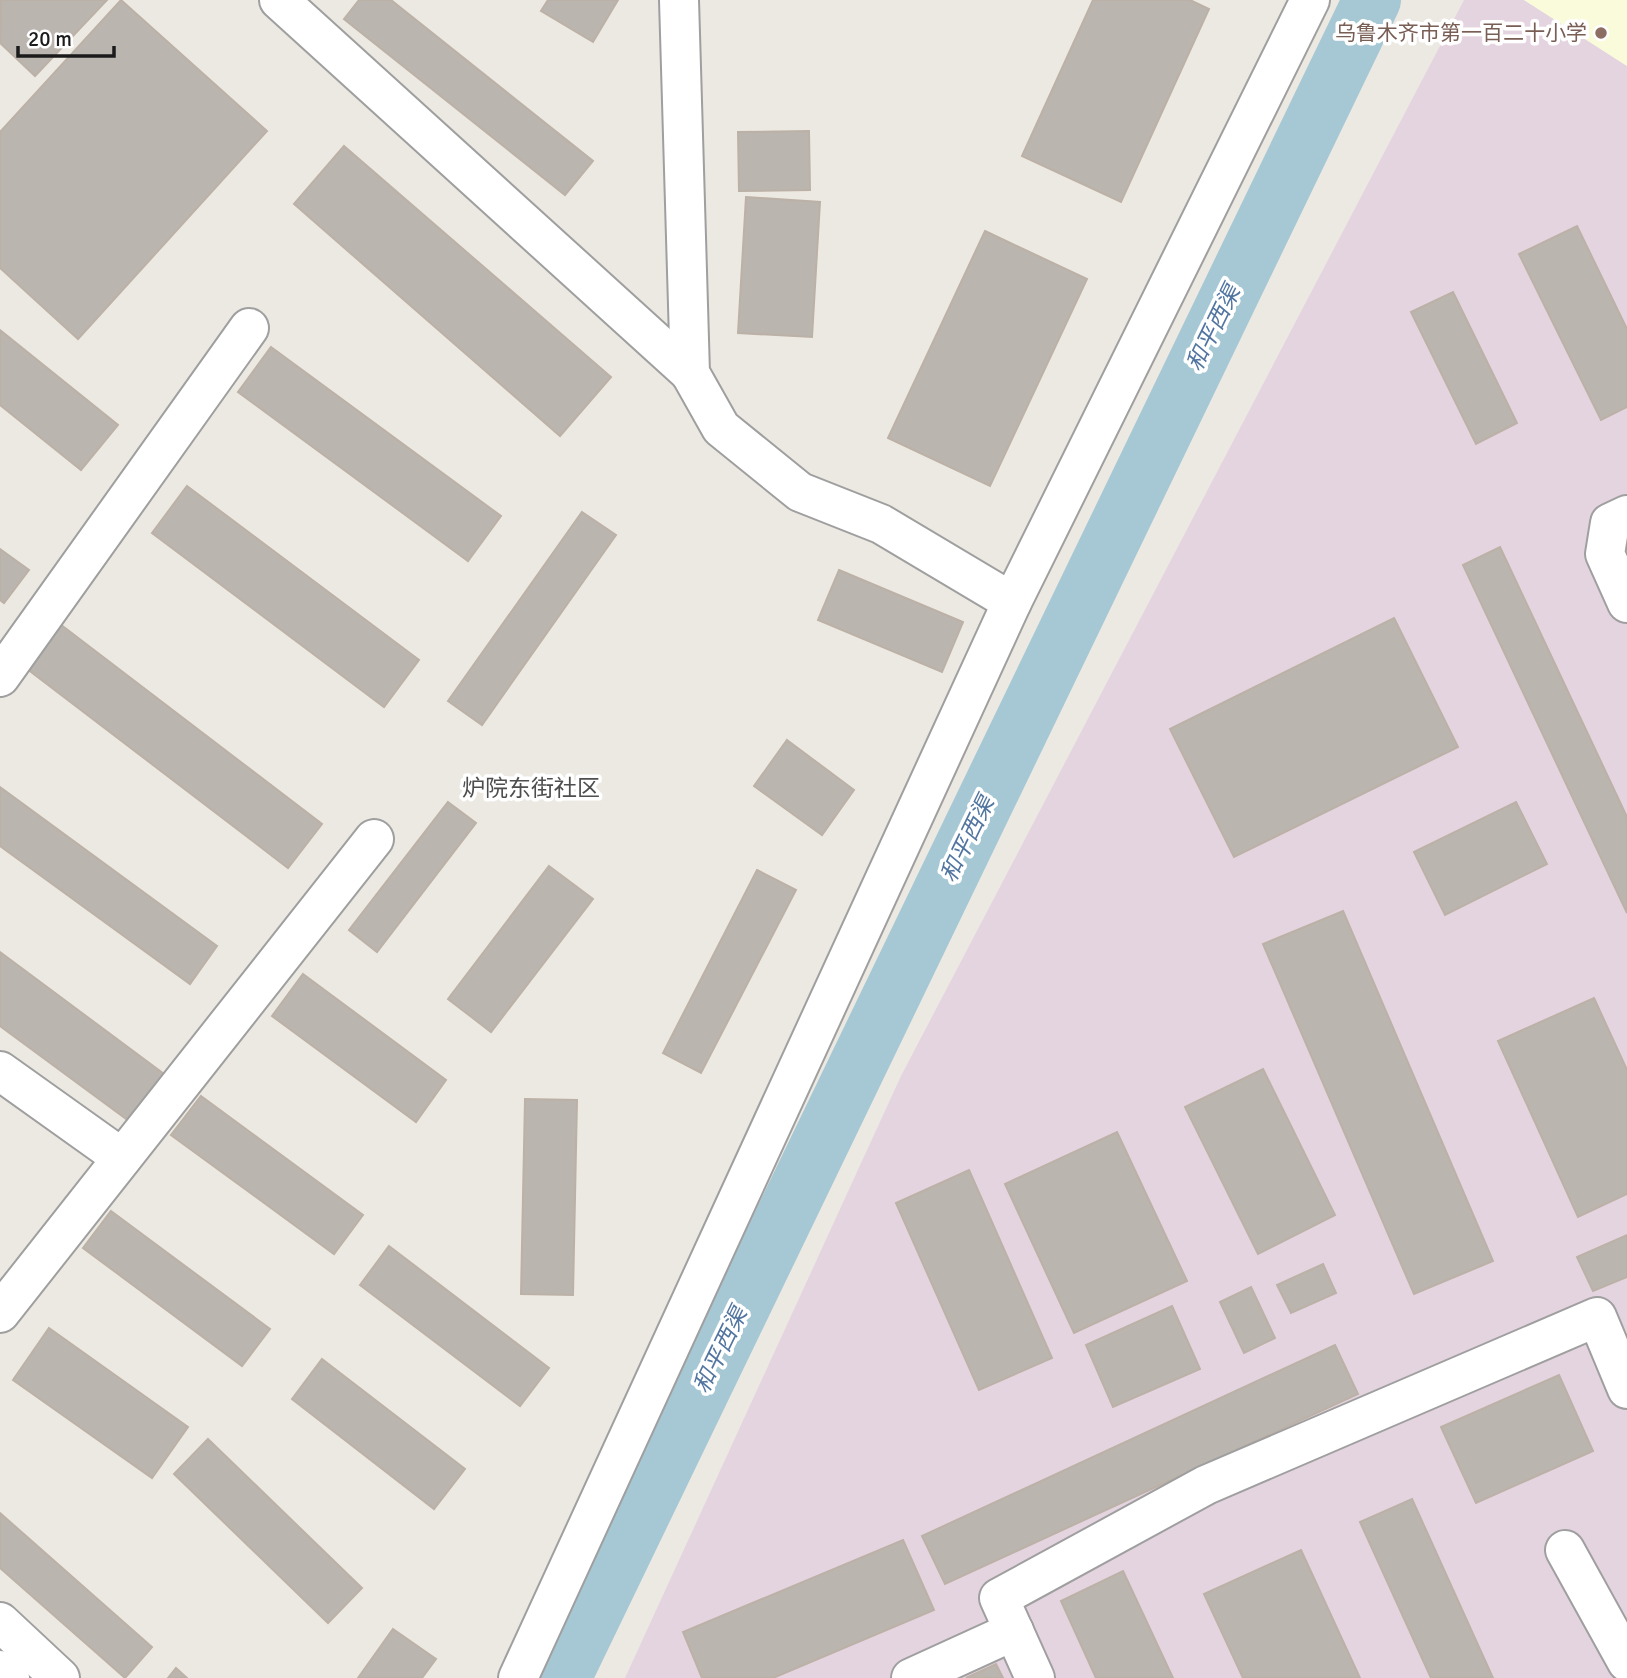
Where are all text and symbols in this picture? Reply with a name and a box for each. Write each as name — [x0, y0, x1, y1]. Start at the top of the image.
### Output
scale bar — [18, 14, 114, 58]
place label: 乌鲁木齐市第一百二十小学 — [1335, 20, 1587, 46]
marker: 乌鲁木齐市第一百二十小学 — [1593, 25, 1609, 41]
text: 20 m — [28, 26, 72, 52]
water label: 和平西渠 — [1180, 278, 1248, 376]
district label: 炉院东街社区 — [462, 774, 600, 803]
water label: 和平西渠 — [934, 789, 1002, 887]
water label: 和平西渠 — [687, 1300, 755, 1398]

